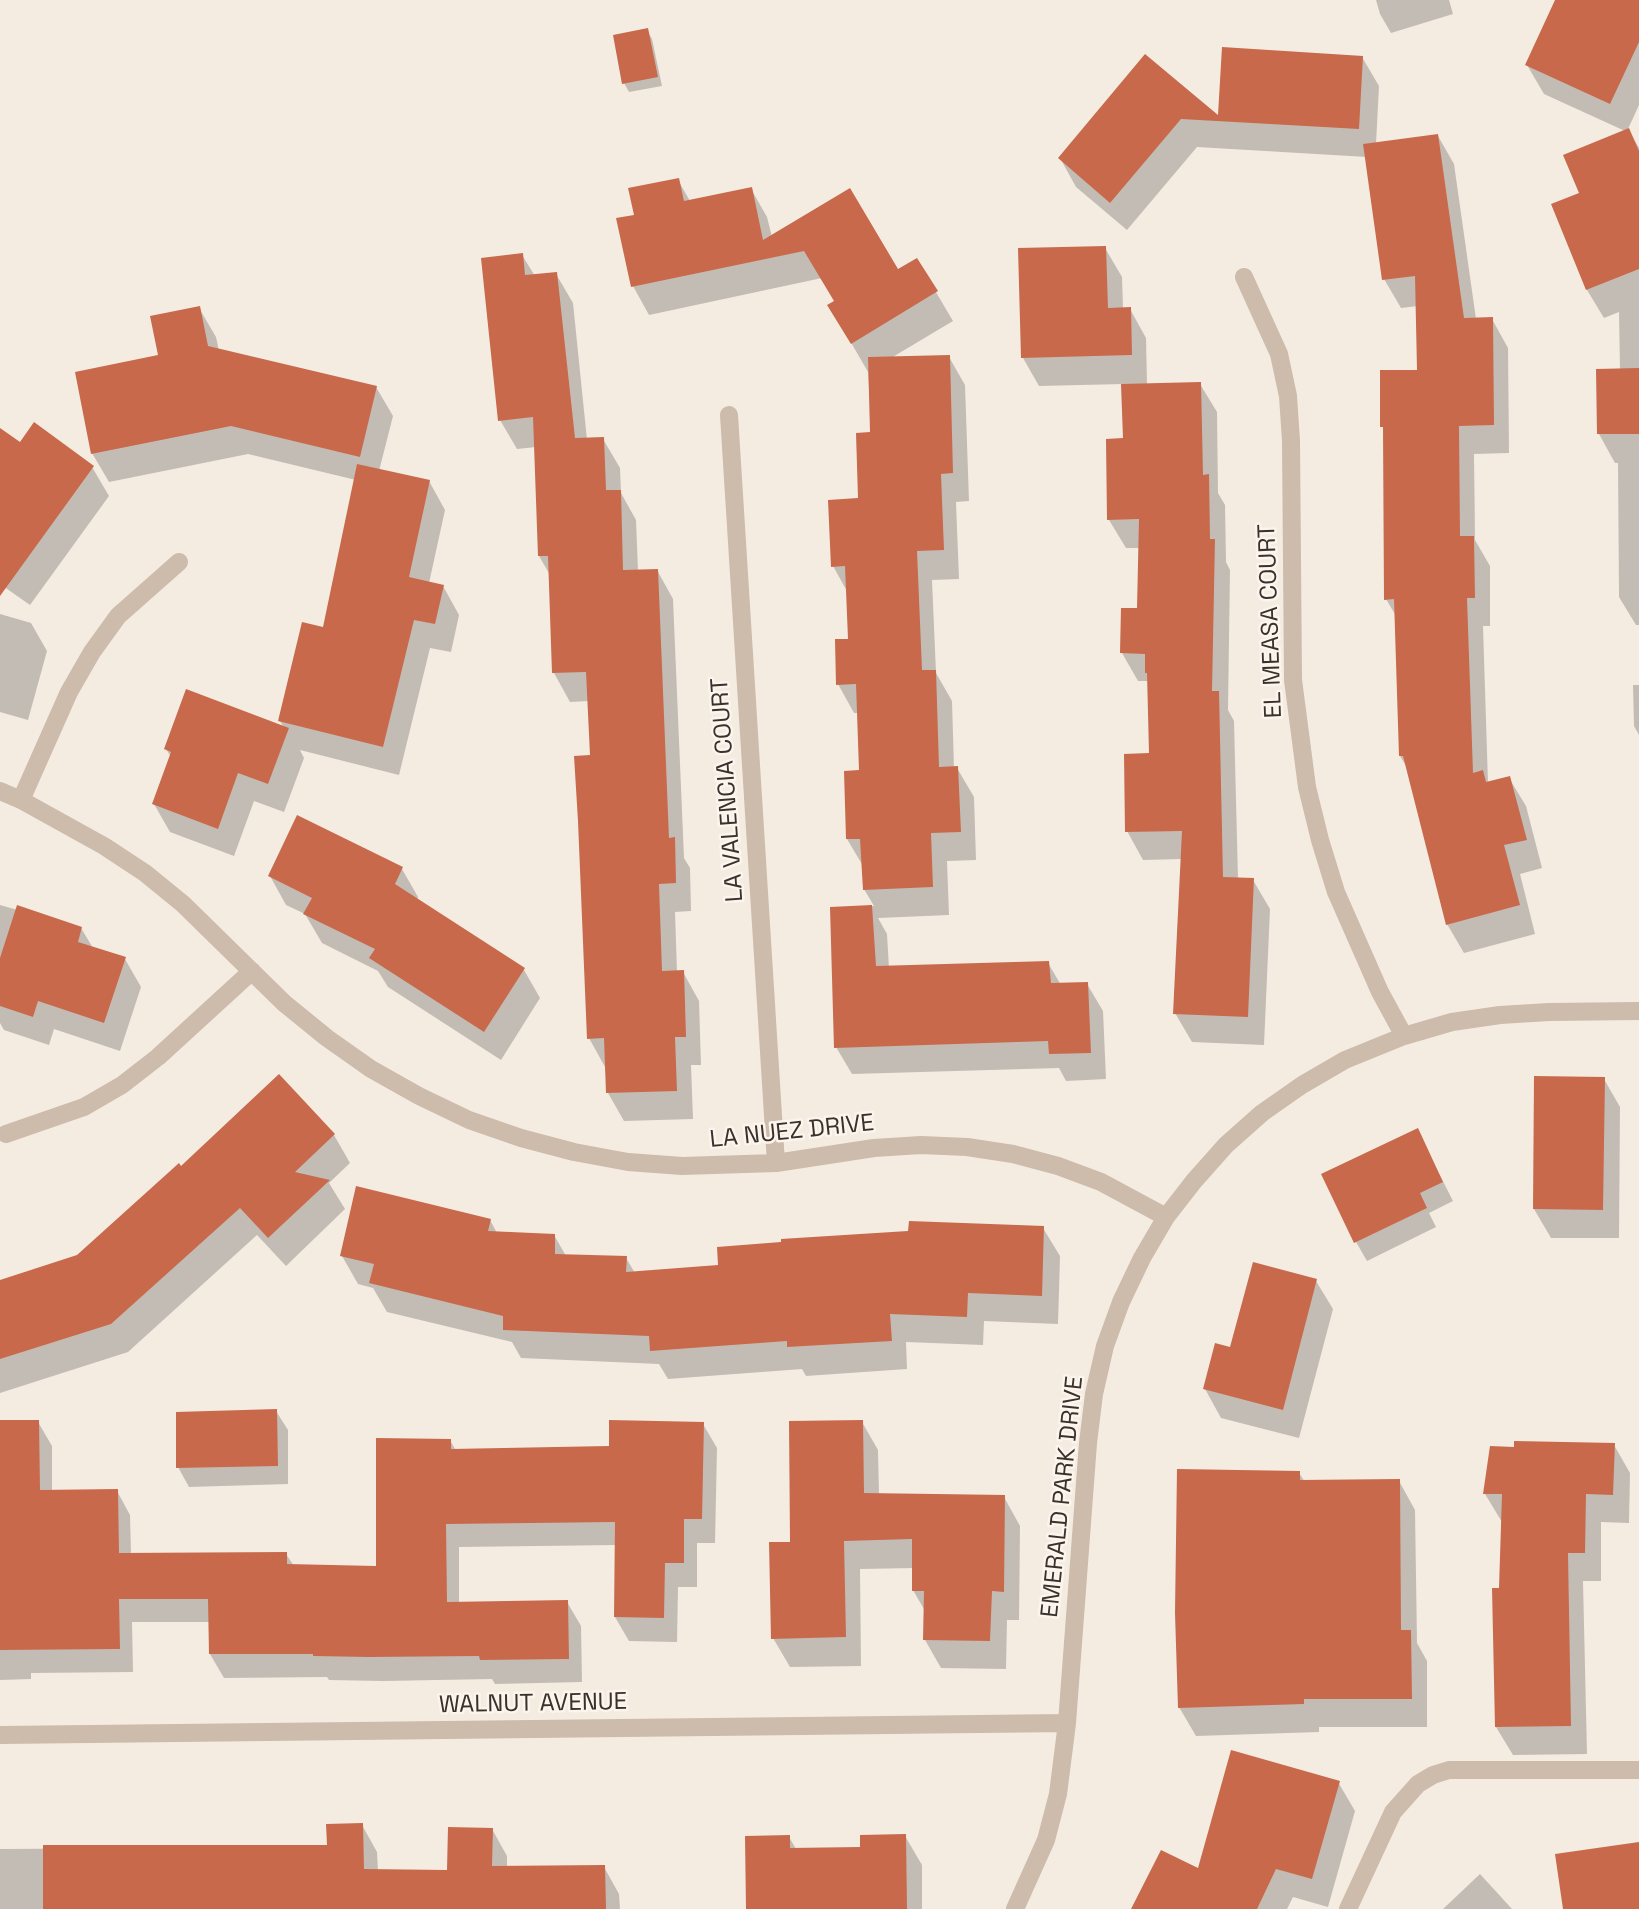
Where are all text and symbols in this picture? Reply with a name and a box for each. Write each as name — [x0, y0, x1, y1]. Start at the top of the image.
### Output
street label: EL MEASA COURT — [1253, 523, 1289, 719]
street label: LA VALENCIA COURT — [706, 677, 750, 903]
street label: LA NUEZ DRIVE — [708, 1109, 876, 1155]
street label: EMERALD PARK DRIVE — [1036, 1375, 1090, 1619]
street label: WALNUT AVENUE — [439, 1688, 627, 1720]

